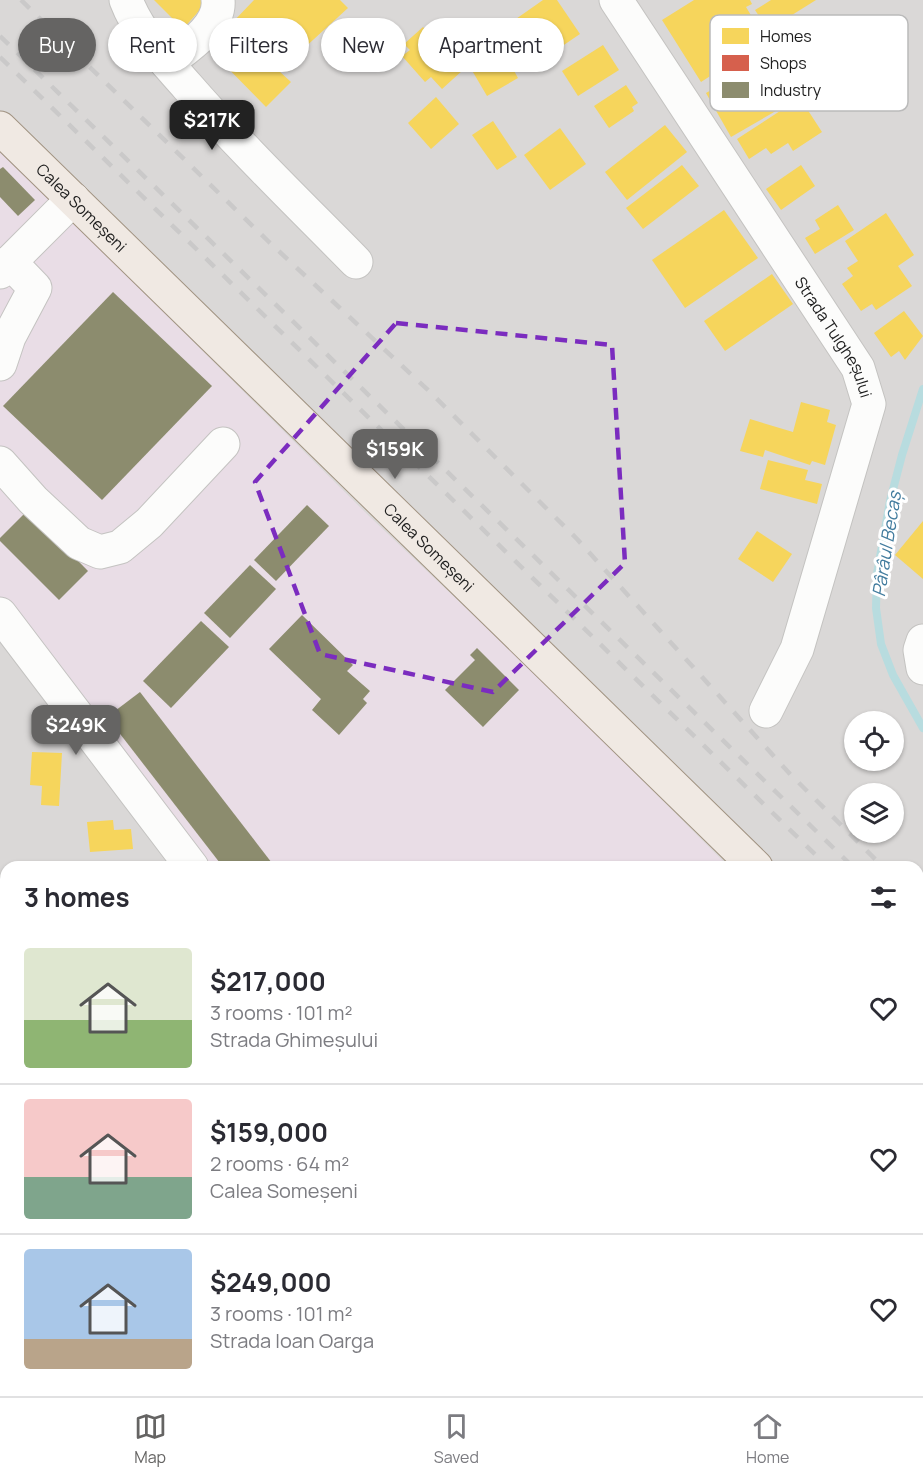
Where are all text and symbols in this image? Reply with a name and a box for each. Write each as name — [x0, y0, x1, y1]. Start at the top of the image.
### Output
legend — [710, 15, 908, 111]
chip: Buy — [18, 18, 96, 72]
chip: Rent — [108, 18, 197, 72]
chip: Filters — [209, 18, 309, 72]
chip: New — [321, 18, 406, 72]
chip: Apartment — [418, 18, 564, 72]
text: Homes — [760, 25, 812, 47]
text: Shops — [760, 52, 807, 74]
text: Industry — [760, 79, 822, 101]
pin: $217K — [170, 100, 254, 151]
text: $217K — [184, 106, 240, 133]
street label: Calea Someșeni — [31, 158, 132, 257]
street label: Strada Tulgheșului — [790, 272, 877, 400]
pin: $159K — [353, 429, 437, 480]
text: $159K — [366, 435, 424, 462]
water label: Pârâul Becaș — [866, 488, 906, 598]
street label: Calea Someșeni — [379, 498, 479, 597]
pin: $249K — [34, 705, 118, 756]
text: $249K — [45, 711, 107, 738]
map controls — [844, 711, 904, 843]
button: locate — [844, 711, 904, 771]
button: layers — [844, 783, 904, 843]
text: 3 homes — [24, 879, 130, 915]
icon: filters — [867, 881, 900, 914]
text: $217,000 — [210, 963, 326, 999]
icon: home — [72, 972, 144, 1044]
icon: heart — [867, 992, 900, 1025]
text: 3 rooms · 101 m² — [210, 999, 352, 1026]
text: Strada Ghimeșului — [210, 1026, 378, 1053]
text: $159,000 — [210, 1114, 328, 1150]
icon: home — [72, 1123, 144, 1195]
icon: heart — [867, 1143, 900, 1176]
text: 2 rooms · 64 m² — [210, 1150, 349, 1177]
text: Calea Someșeni — [210, 1177, 358, 1204]
text: $249,000 — [210, 1264, 332, 1300]
icon: home — [72, 1273, 144, 1345]
icon: heart — [867, 1293, 900, 1326]
text: 3 rooms · 101 m² — [210, 1300, 352, 1327]
text: Strada Ioan Oarga — [210, 1327, 374, 1354]
tab: Map — [134, 1410, 167, 1468]
tab: Saved — [434, 1410, 479, 1468]
tab: Home — [746, 1410, 789, 1468]

